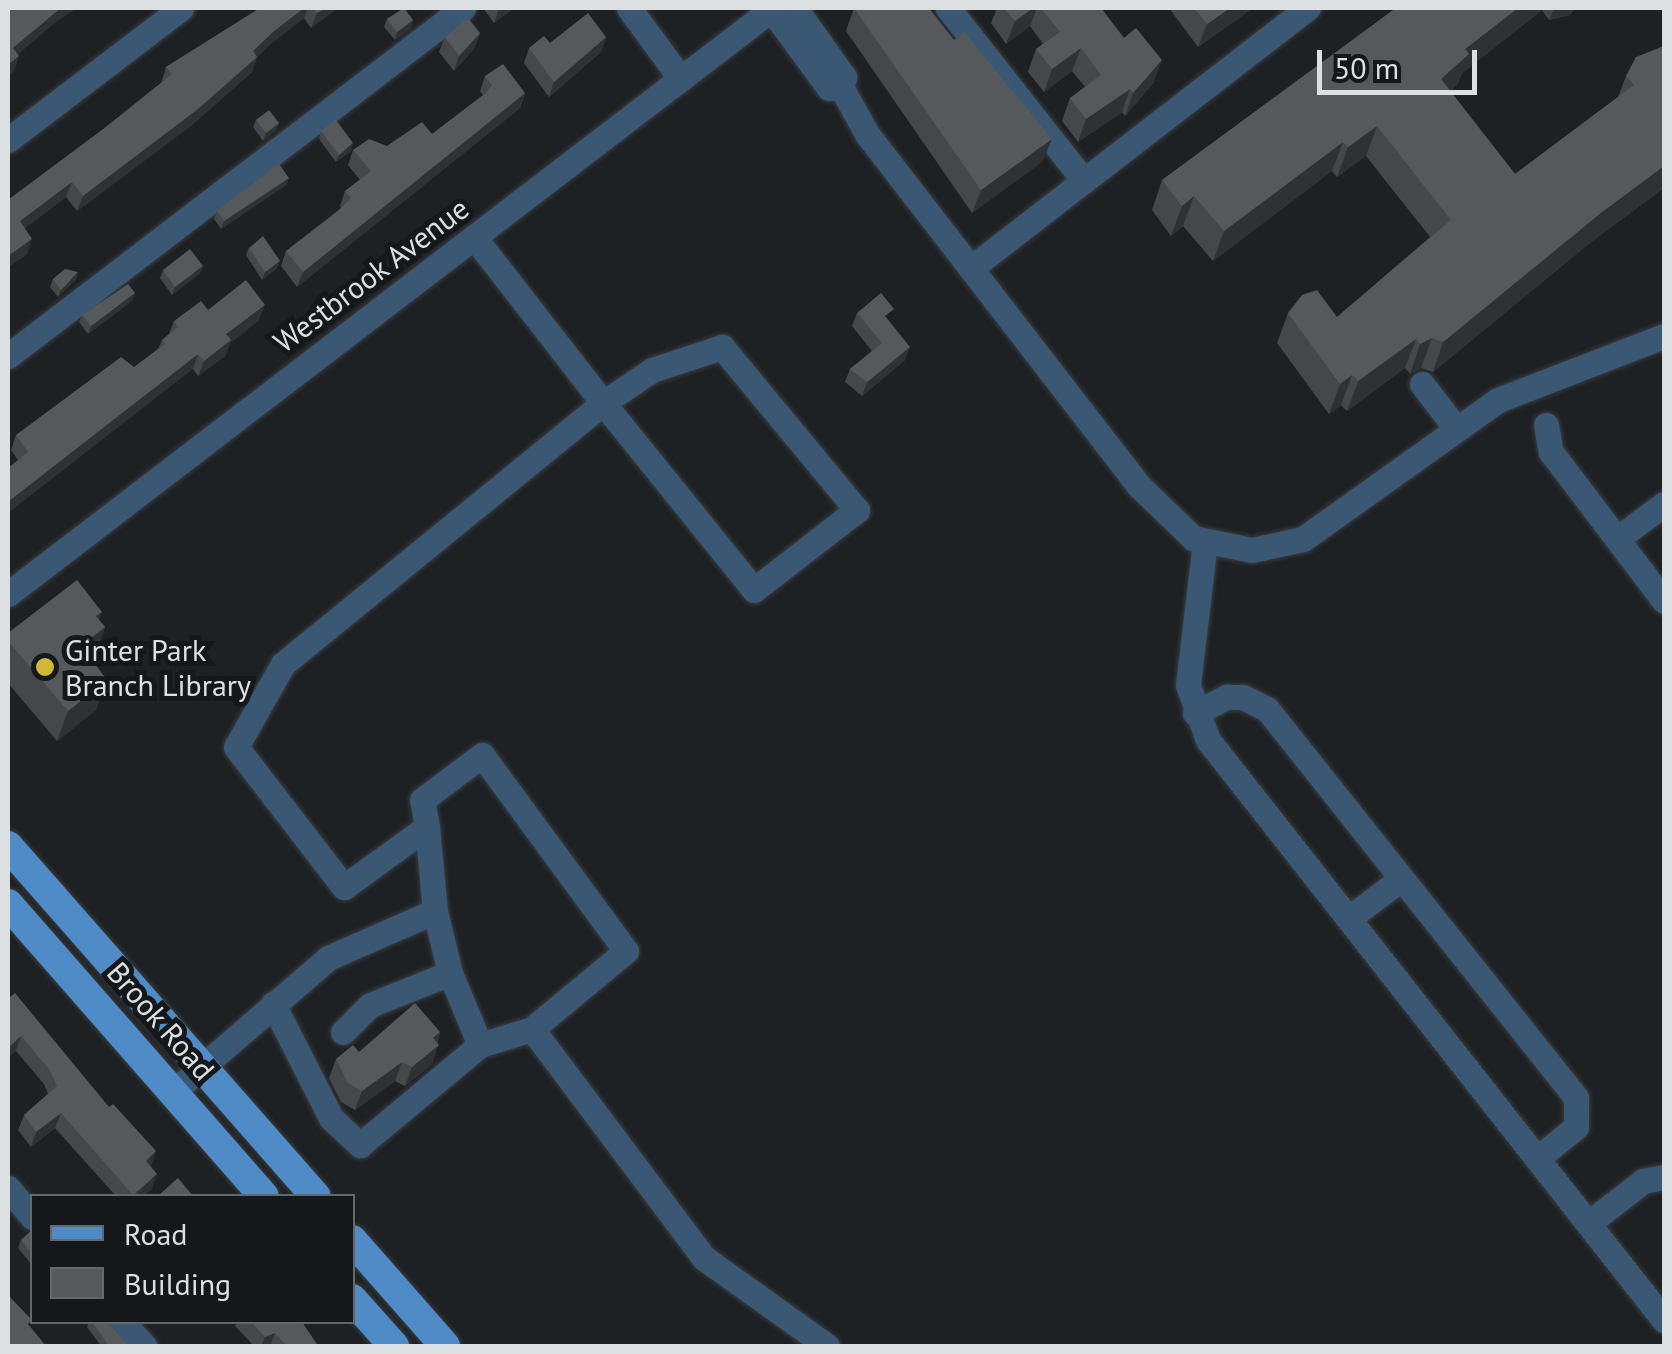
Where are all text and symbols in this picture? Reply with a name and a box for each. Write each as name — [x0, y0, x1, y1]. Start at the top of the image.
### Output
scale bar — [1322, 30, 1482, 92]
text: 50 m — [1334, 48, 1399, 87]
street label: Westbrook Avenue — [266, 190, 476, 360]
place label: Ginter Park Branch Library — [65, 632, 251, 702]
marker: Ginter Park Branch Library — [34, 656, 56, 678]
street label: Brook Road — [100, 954, 222, 1088]
legend — [30, 1194, 355, 1324]
text: Road — [124, 1214, 188, 1253]
text: Building — [124, 1264, 231, 1303]

